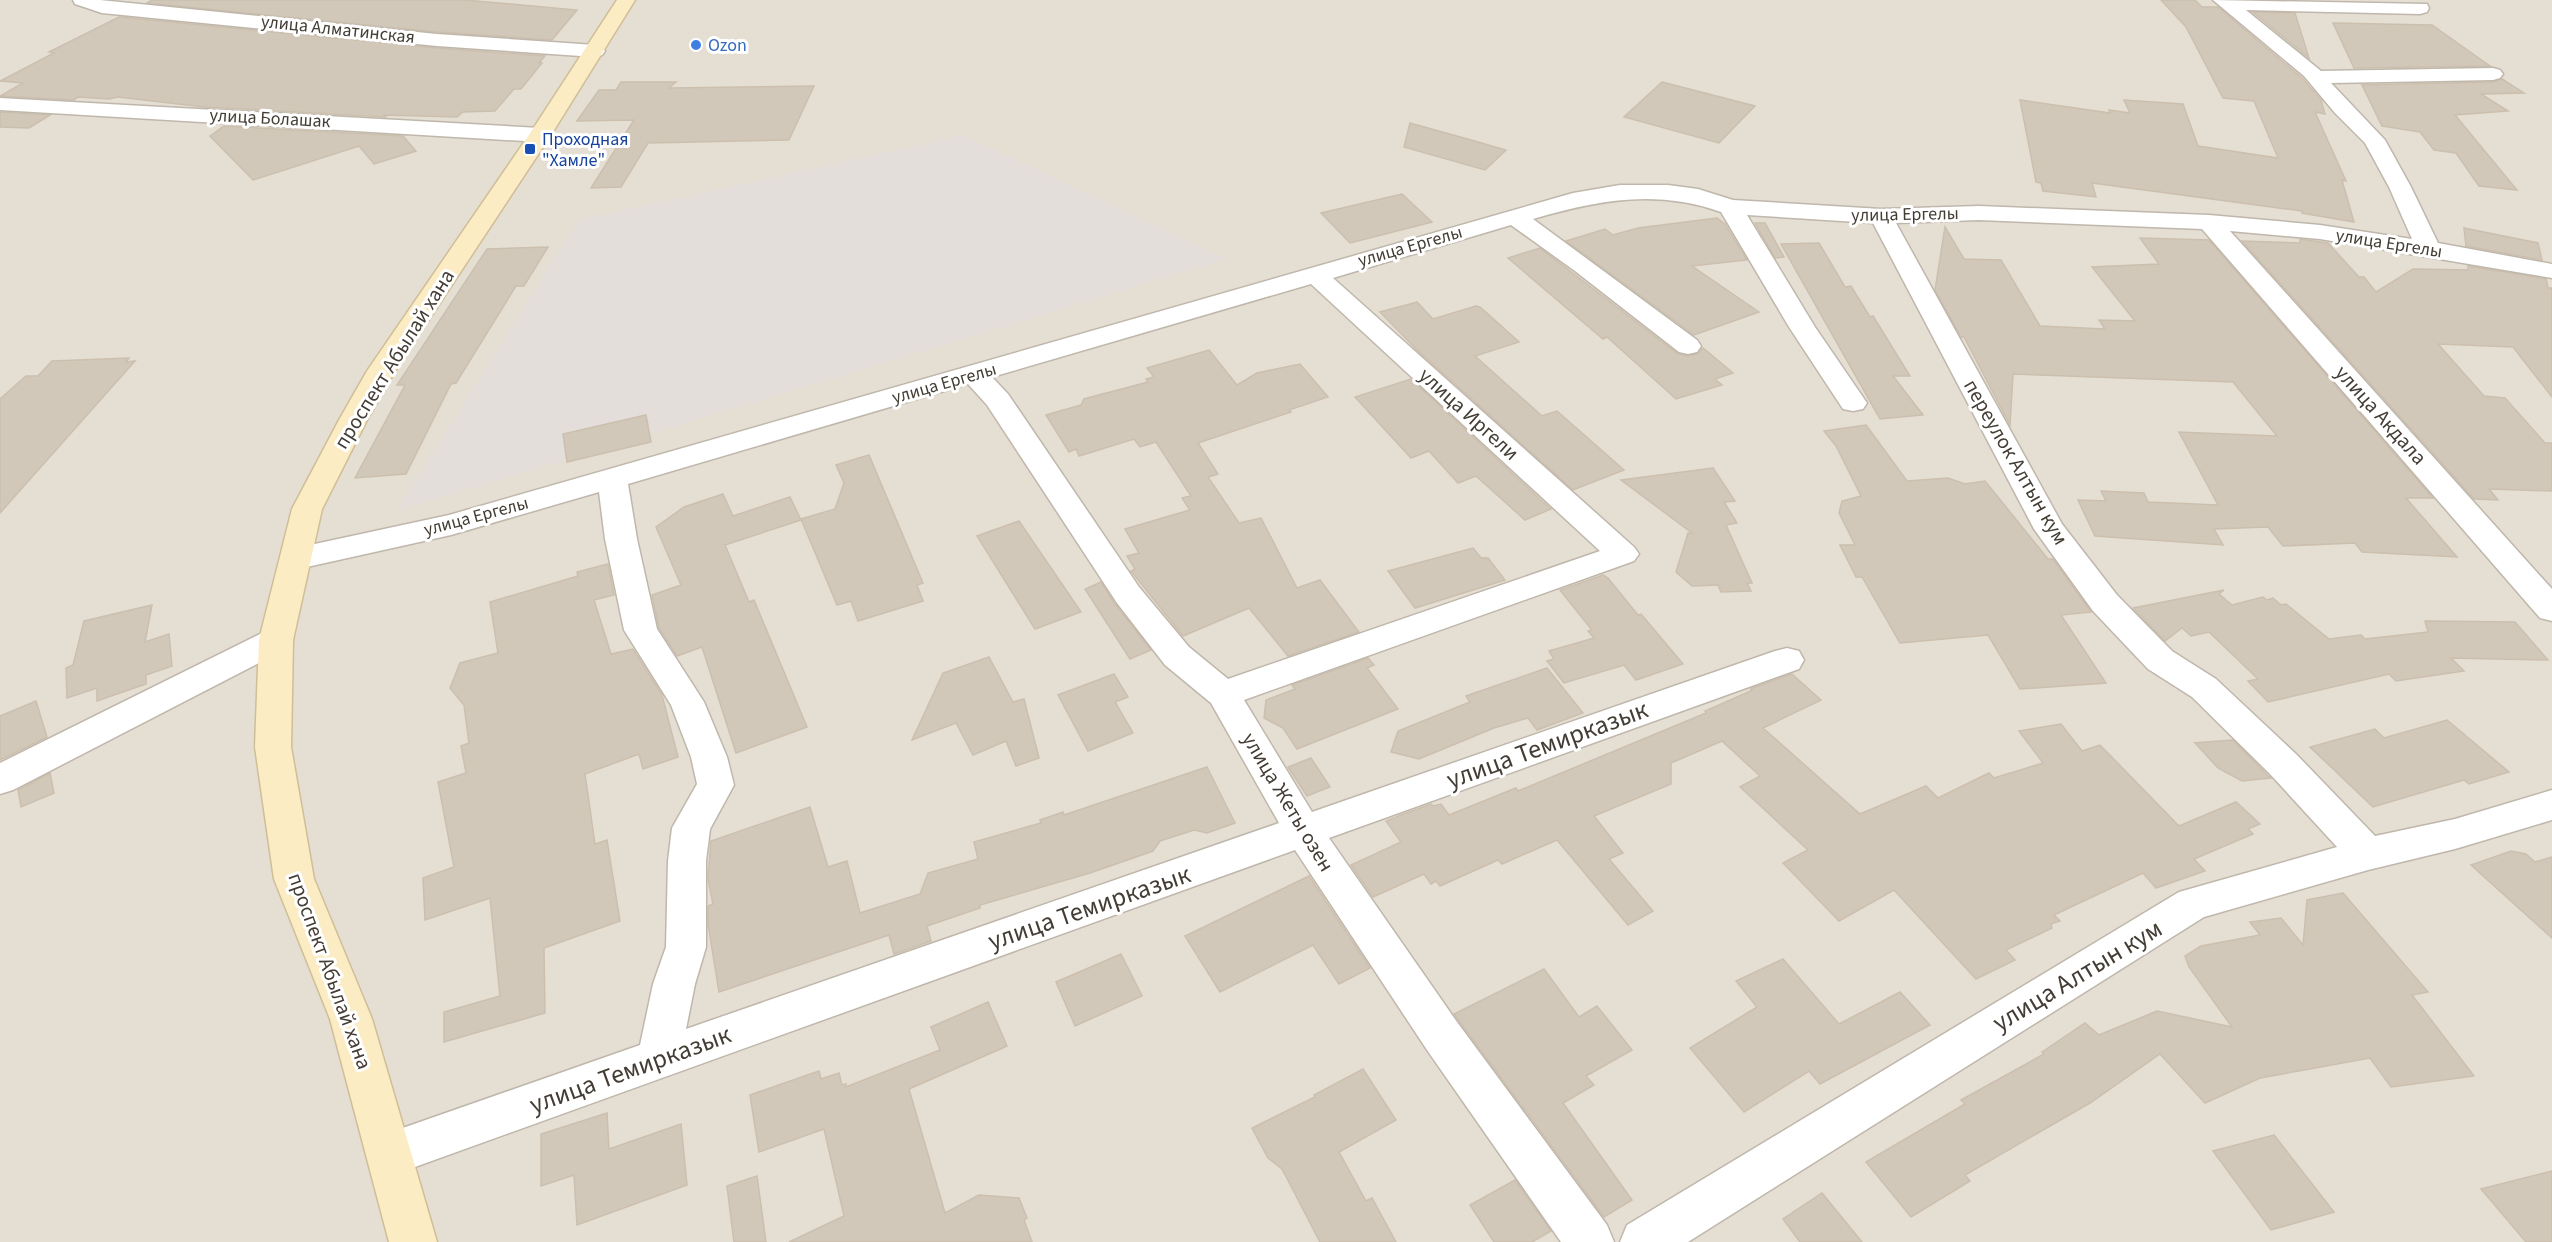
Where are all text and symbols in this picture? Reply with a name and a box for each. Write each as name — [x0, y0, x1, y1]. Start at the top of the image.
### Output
street label: улица Алматинская — [260, 9, 416, 50]
place label: Ozon — [708, 33, 747, 58]
marker: Ozon — [689, 38, 703, 52]
street label: улица Болашак — [209, 103, 331, 134]
place label: Проходная "Хамле" — [542, 127, 629, 173]
marker: Проходная "Хамле" — [523, 142, 537, 156]
street label: улица Ергелы — [1851, 201, 1959, 228]
street label: улица Ергелы — [1355, 220, 1465, 273]
street label: улица Ергелы — [2334, 223, 2444, 264]
street label: проспект Абылай хана — [326, 263, 462, 455]
street label: улица Ергелы — [889, 357, 999, 410]
street label: улица Акдала — [2328, 359, 2434, 471]
street label: улица Иргели — [1412, 361, 1526, 467]
street label: переулок Алтын кум — [1956, 374, 2076, 550]
street label: улица Ергелы — [421, 490, 531, 542]
street label: улица Темирказык — [1441, 691, 1653, 798]
street label: улица Жеты озен — [1235, 727, 1341, 877]
street label: улица Темирказык — [983, 855, 1196, 959]
street label: проспект Абылай хана — [280, 869, 380, 1073]
street label: улица Алтын кум — [1985, 910, 2169, 1041]
street label: улица Темирказык — [524, 1016, 736, 1123]

